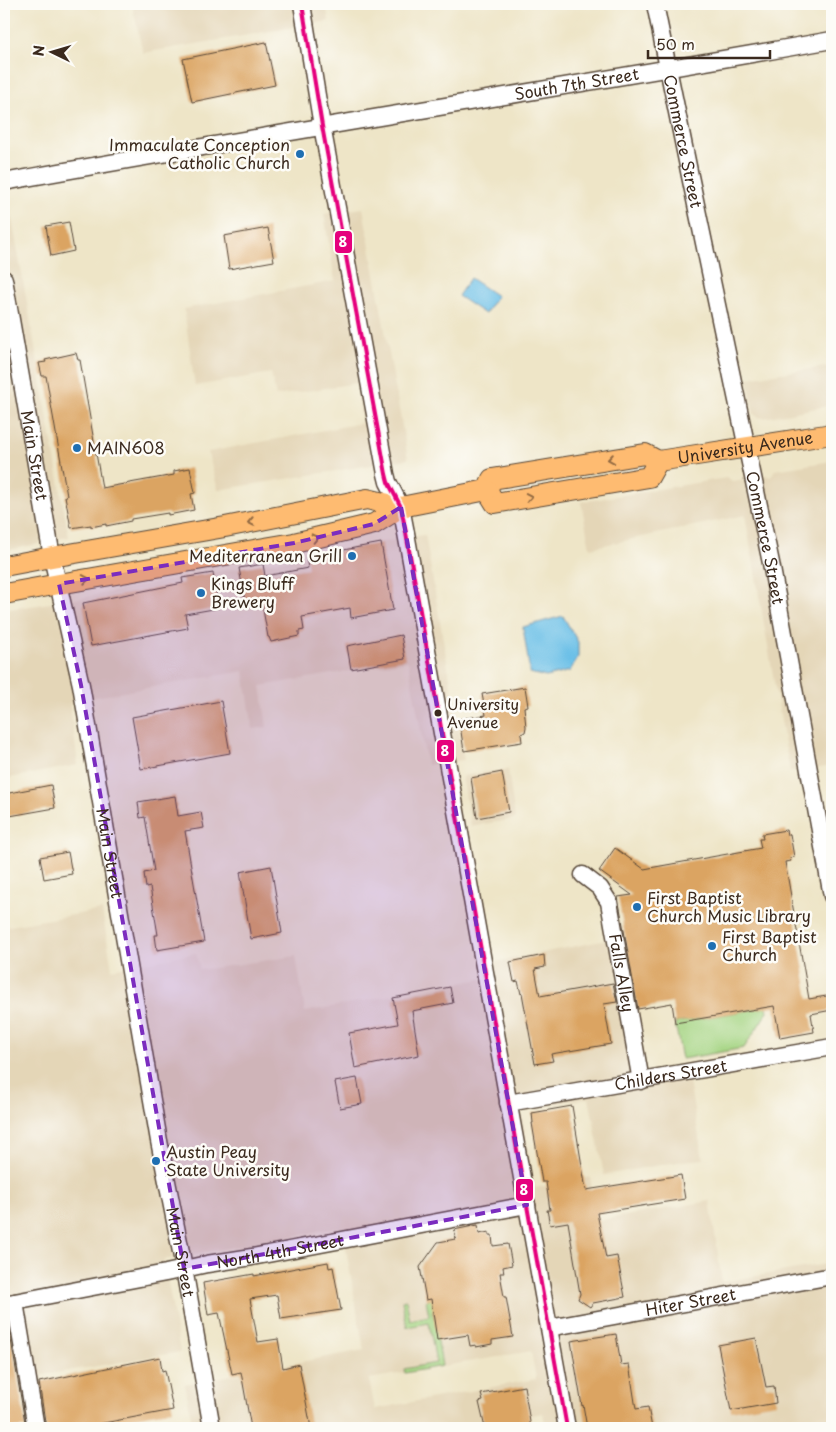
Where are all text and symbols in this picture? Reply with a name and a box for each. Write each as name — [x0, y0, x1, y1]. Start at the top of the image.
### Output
north arrow — [28, 28, 78, 78]
scale bar — [648, 28, 771, 60]
text: 50 m — [656, 32, 695, 55]
text: N — [28, 44, 49, 57]
street label: South 7th Street — [513, 61, 641, 105]
street label: Commerce Street — [659, 72, 709, 210]
place label: Immaculate Conception Catholic Church — [109, 132, 290, 174]
marker: Immaculate Conception Catholic Church — [294, 148, 306, 160]
line badge: 8 — [334, 230, 353, 254]
text: 8 — [339, 231, 348, 252]
street label: Main Street — [16, 408, 55, 503]
street label: University Avenue — [676, 424, 815, 469]
place label: MAIN608 — [87, 435, 165, 459]
marker: MAIN608 — [71, 442, 83, 454]
one-way arrow — [607, 453, 615, 464]
street label: Commerce Street — [741, 469, 791, 607]
one-way arrow — [524, 492, 533, 502]
one-way arrow — [246, 516, 255, 526]
one-way arrow — [310, 533, 319, 544]
place label: Mediterranean Grill — [189, 543, 342, 567]
marker: Mediterranean Grill — [346, 550, 358, 562]
place label: Kings Bluff Brewery — [211, 571, 296, 613]
one-way arrow — [82, 574, 90, 584]
marker: Kings Bluff Brewery — [195, 587, 207, 599]
place label: University Avenue — [447, 692, 519, 733]
marker: University Avenue — [433, 708, 443, 718]
line badge: 8 — [436, 739, 455, 763]
text: 8 — [441, 740, 450, 761]
street label: Main Street — [91, 806, 130, 901]
place label: First Baptist Church Music Library — [647, 885, 811, 927]
marker: First Baptist Church Music Library — [631, 901, 643, 913]
place label: First Baptist Church — [722, 924, 817, 966]
street label: Falls Alley — [604, 931, 641, 1014]
marker: First Baptist Church — [706, 940, 718, 952]
street label: Childers Street — [612, 1052, 729, 1095]
place label: Austin Peay State University — [166, 1139, 290, 1181]
marker: Austin Peay State University — [150, 1155, 162, 1167]
line badge: 8 — [515, 1178, 534, 1202]
text: 8 — [520, 1179, 529, 1200]
street label: Main Street — [161, 1205, 202, 1299]
street label: North 4th Street — [215, 1227, 346, 1273]
street label: Hiter Street — [643, 1281, 738, 1321]

